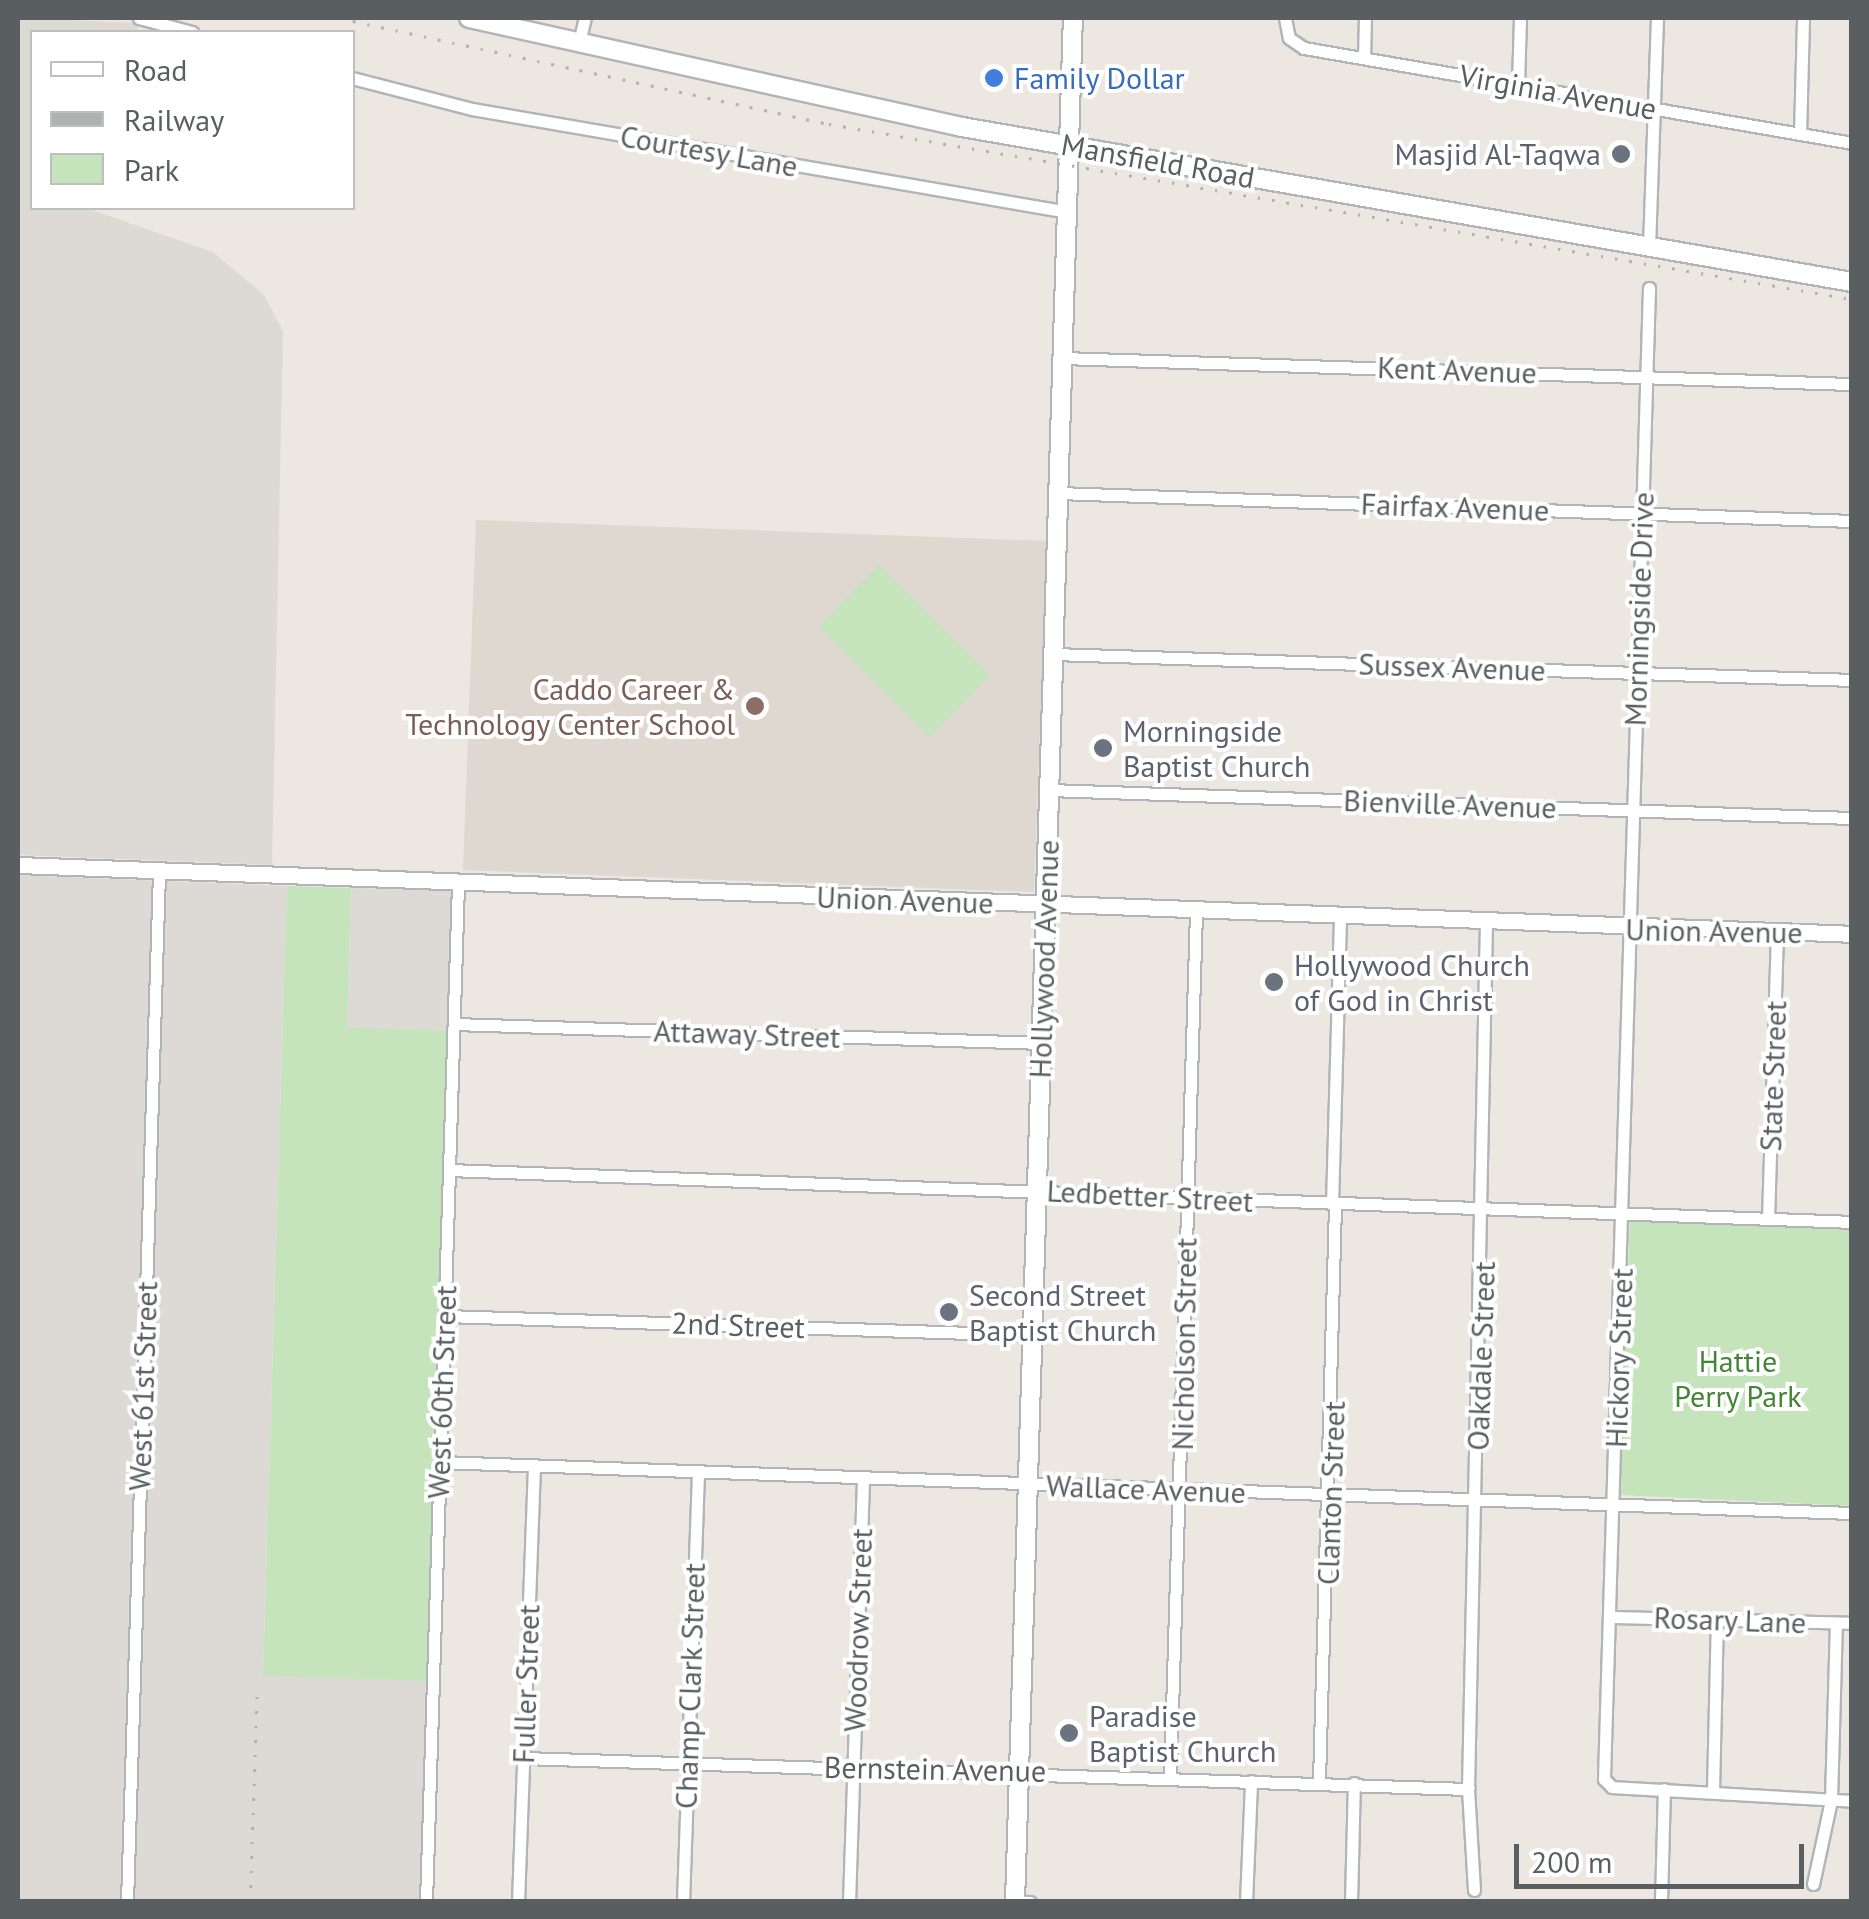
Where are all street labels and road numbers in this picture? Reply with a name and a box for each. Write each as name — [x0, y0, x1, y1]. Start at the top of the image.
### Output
street label: Virginia Avenue — [1456, 57, 1660, 127]
street label: Courtesy Lane — [617, 118, 801, 184]
street label: Mansfield Road — [1059, 126, 1257, 196]
street label: Kent Avenue — [1376, 349, 1538, 391]
street label: Fairfax Avenue — [1359, 486, 1551, 528]
street label: Morningside Drive — [1617, 491, 1661, 727]
street label: Sussex Avenue — [1357, 646, 1547, 688]
street label: Bienville Avenue — [1342, 782, 1558, 826]
street label: Hollywood Avenue — [1022, 839, 1066, 1079]
street label: Union Avenue — [815, 879, 995, 921]
street label: Union Avenue — [1625, 911, 1803, 951]
street label: State Street — [1752, 1000, 1794, 1152]
street label: Attaway Street — [652, 1013, 842, 1055]
street label: Ledbetter Street — [1046, 1173, 1254, 1219]
street label: Nicholson Street — [1164, 1237, 1204, 1451]
street label: Oakdale Street — [1460, 1261, 1502, 1451]
street label: Hickory Street — [1598, 1267, 1640, 1449]
street label: West 61st Street — [121, 1281, 165, 1491]
street label: West 60th Street — [420, 1285, 464, 1499]
street label: 2nd Street — [671, 1305, 805, 1345]
street label: Clanton Street — [1310, 1400, 1352, 1586]
street label: Wallace Avenue — [1045, 1468, 1247, 1510]
street label: Woodrow Street — [836, 1527, 880, 1733]
street label: Champ Clark Street — [668, 1562, 712, 1810]
street label: Rosary Lane — [1653, 1599, 1807, 1641]
street label: Fuller Street — [505, 1604, 547, 1764]
street label: Bernstein Avenue — [823, 1749, 1047, 1789]

